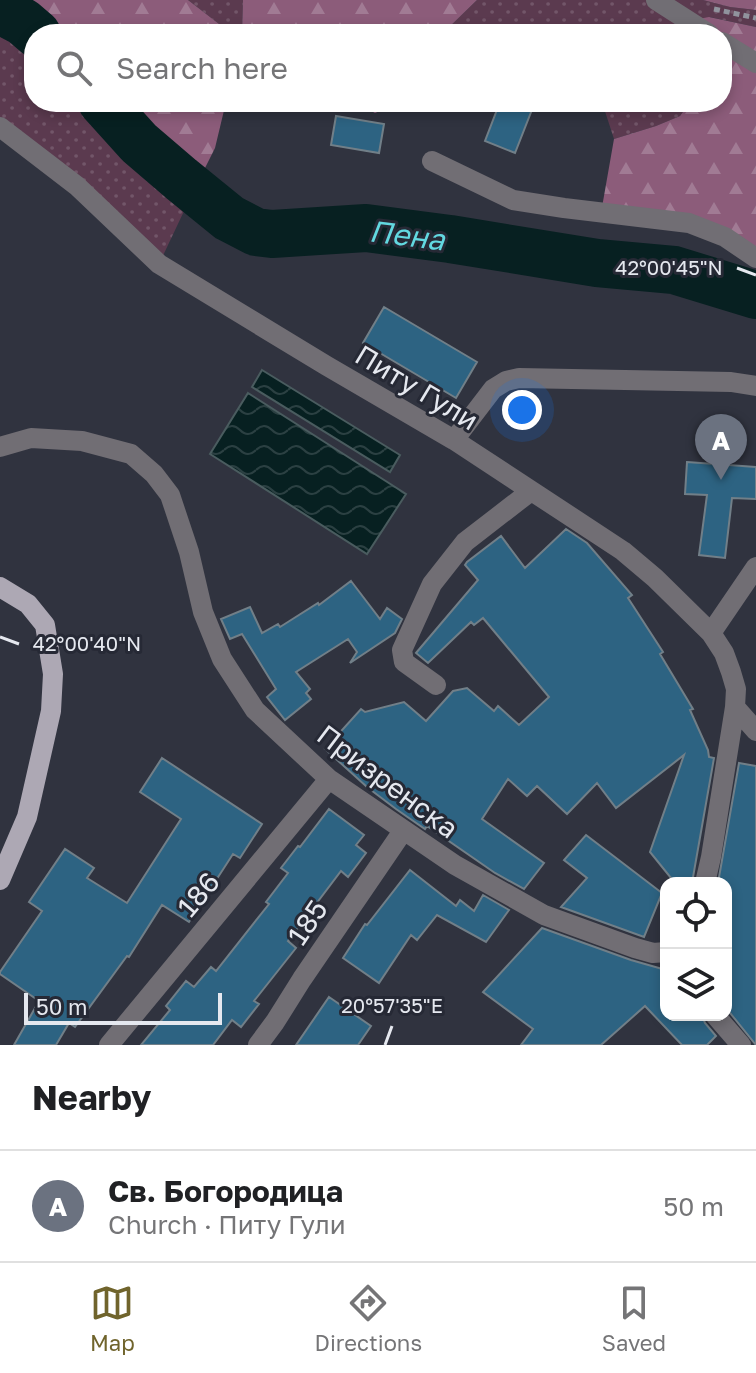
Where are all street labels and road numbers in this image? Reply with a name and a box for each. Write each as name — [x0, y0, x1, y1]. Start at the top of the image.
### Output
street label: Питу Гули — [350, 338, 484, 436]
street label: Призренска — [311, 717, 465, 845]
street label: 186 — [170, 865, 226, 923]
street label: 185 — [280, 893, 334, 951]

